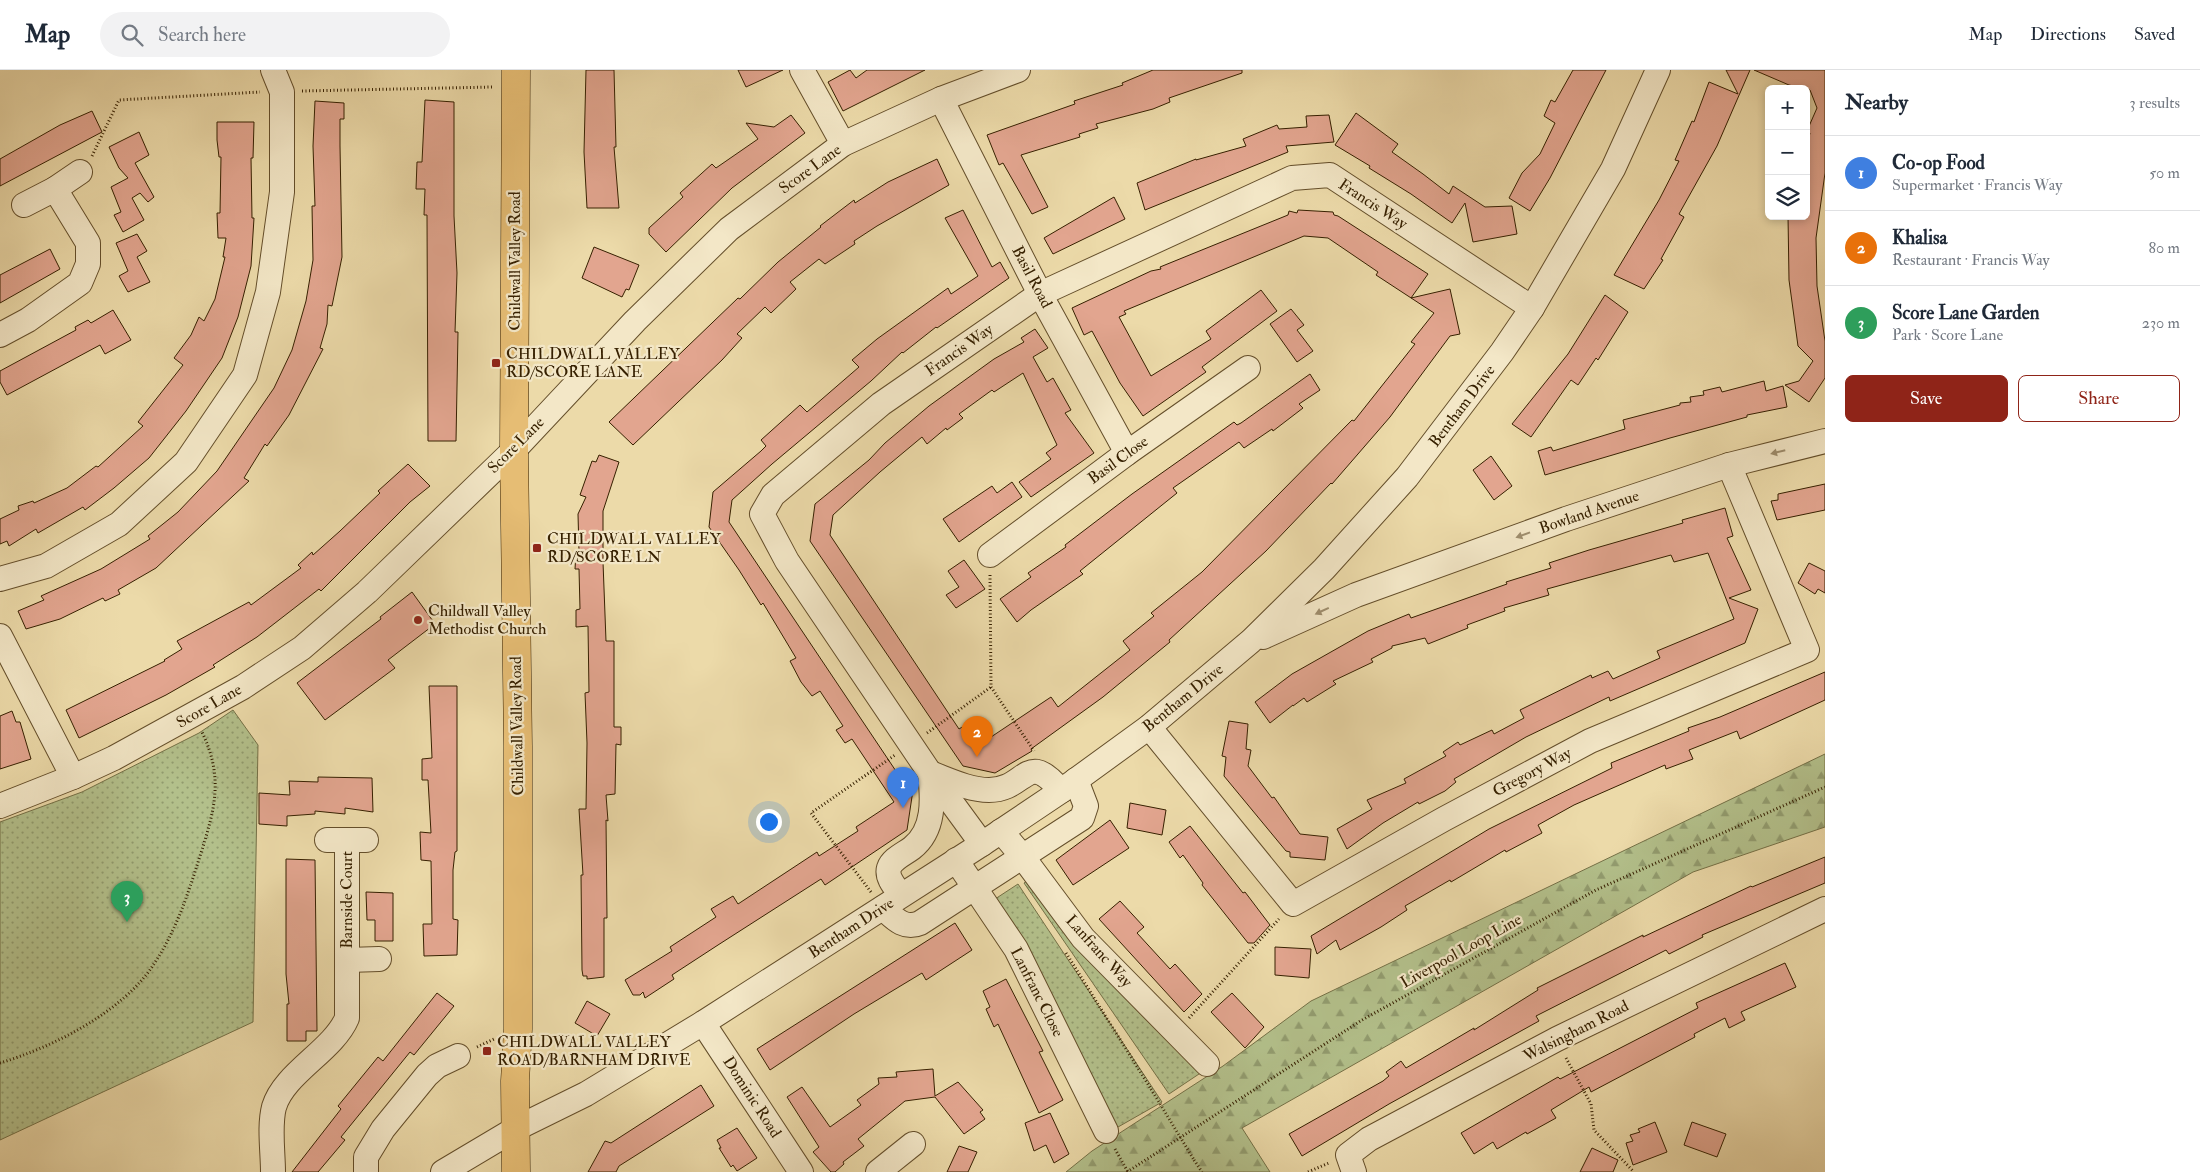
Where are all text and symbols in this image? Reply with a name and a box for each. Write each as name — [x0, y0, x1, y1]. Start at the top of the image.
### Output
search box — [100, 12, 450, 57]
text: Map — [25, 19, 70, 50]
icon: search — [118, 21, 146, 49]
text: Search here — [158, 23, 246, 47]
text: Map — [1969, 23, 2002, 46]
text: Directions — [2030, 23, 2106, 46]
text: Saved — [2134, 23, 2175, 46]
map controls — [1765, 85, 1810, 220]
button: + — [1765, 85, 1810, 130]
text: Nearby — [1845, 89, 1908, 116]
text: 3 results — [2129, 93, 2180, 113]
button: − — [1765, 130, 1810, 175]
street label: Score Lane — [775, 140, 845, 198]
text: Co-op Food — [1892, 151, 1985, 175]
text: 1 — [1858, 163, 1864, 183]
text: 50 m — [2149, 163, 2180, 183]
street label: Francis Way — [1335, 174, 1412, 234]
button: layers — [1765, 175, 1810, 220]
text: Supermarket · Francis Way — [1892, 175, 2062, 195]
street label: Childwall Valley Road — [505, 191, 525, 331]
text: Khalisa — [1892, 226, 1947, 250]
text: 2 — [1857, 238, 1865, 258]
text: 80 m — [2149, 238, 2180, 258]
street label: Basil Road — [1007, 242, 1057, 312]
text: Restaurant · Francis Way — [1892, 250, 2050, 270]
text: Score Lane Garden — [1892, 301, 2039, 325]
text: 3 — [1858, 313, 1864, 333]
text: 230 m — [2142, 313, 2180, 333]
street label: Francis Way — [921, 319, 998, 381]
text: Park · Score Lane — [1892, 325, 2003, 345]
place label: CHILDWALL VALLEY RD/SCORE LANE — [506, 344, 681, 382]
marker: CHILDWALL VALLEY RD/SCORE LANE — [490, 357, 502, 369]
street label: Bentham Drive — [1425, 361, 1500, 451]
button: Save — [1845, 375, 2008, 422]
button: Share — [2018, 375, 2180, 422]
street label: Score Lane — [483, 412, 549, 478]
street label: Basil Close — [1084, 431, 1152, 489]
one-way arrow — [1770, 448, 1785, 456]
street label: Bowland Avenue — [1536, 485, 1642, 538]
place label: CHILDWALL VALLEY RD/SCORE LN — [547, 529, 722, 567]
one-way arrow — [1516, 532, 1531, 539]
marker: CHILDWALL VALLEY RD/SCORE LN — [531, 542, 543, 554]
place label: Childwall Valley Methodist Church — [428, 601, 547, 639]
one-way arrow — [1315, 607, 1329, 615]
marker: Childwall Valley Methodist Church — [412, 614, 424, 626]
street label: Childwall Valley Road — [506, 656, 528, 796]
street label: Bentham Drive — [1139, 659, 1228, 737]
street label: Score Lane — [173, 679, 245, 733]
pin: 2 — [961, 716, 993, 757]
street label: Gregory Way — [1489, 742, 1576, 801]
pin: 1 — [887, 767, 919, 808]
your location — [756, 809, 782, 835]
street label: Barnside Court — [337, 851, 357, 949]
pin: 3 — [111, 881, 143, 922]
street label: Bentham Drive — [804, 893, 898, 963]
street label: Liverpool Loop Line — [1397, 909, 1526, 993]
street label: Lanfranc Way — [1061, 911, 1137, 992]
street label: Lanfranc Close — [1006, 944, 1068, 1040]
street label: Walsingham Road — [1519, 996, 1632, 1067]
place label: CHILDWALL VALLEY ROAD/BARNHAM DRIVE — [497, 1032, 690, 1070]
marker: CHILDWALL VALLEY ROAD/BARNHAM DRIVE — [481, 1045, 493, 1057]
street label: Dominic Road — [718, 1053, 786, 1142]

